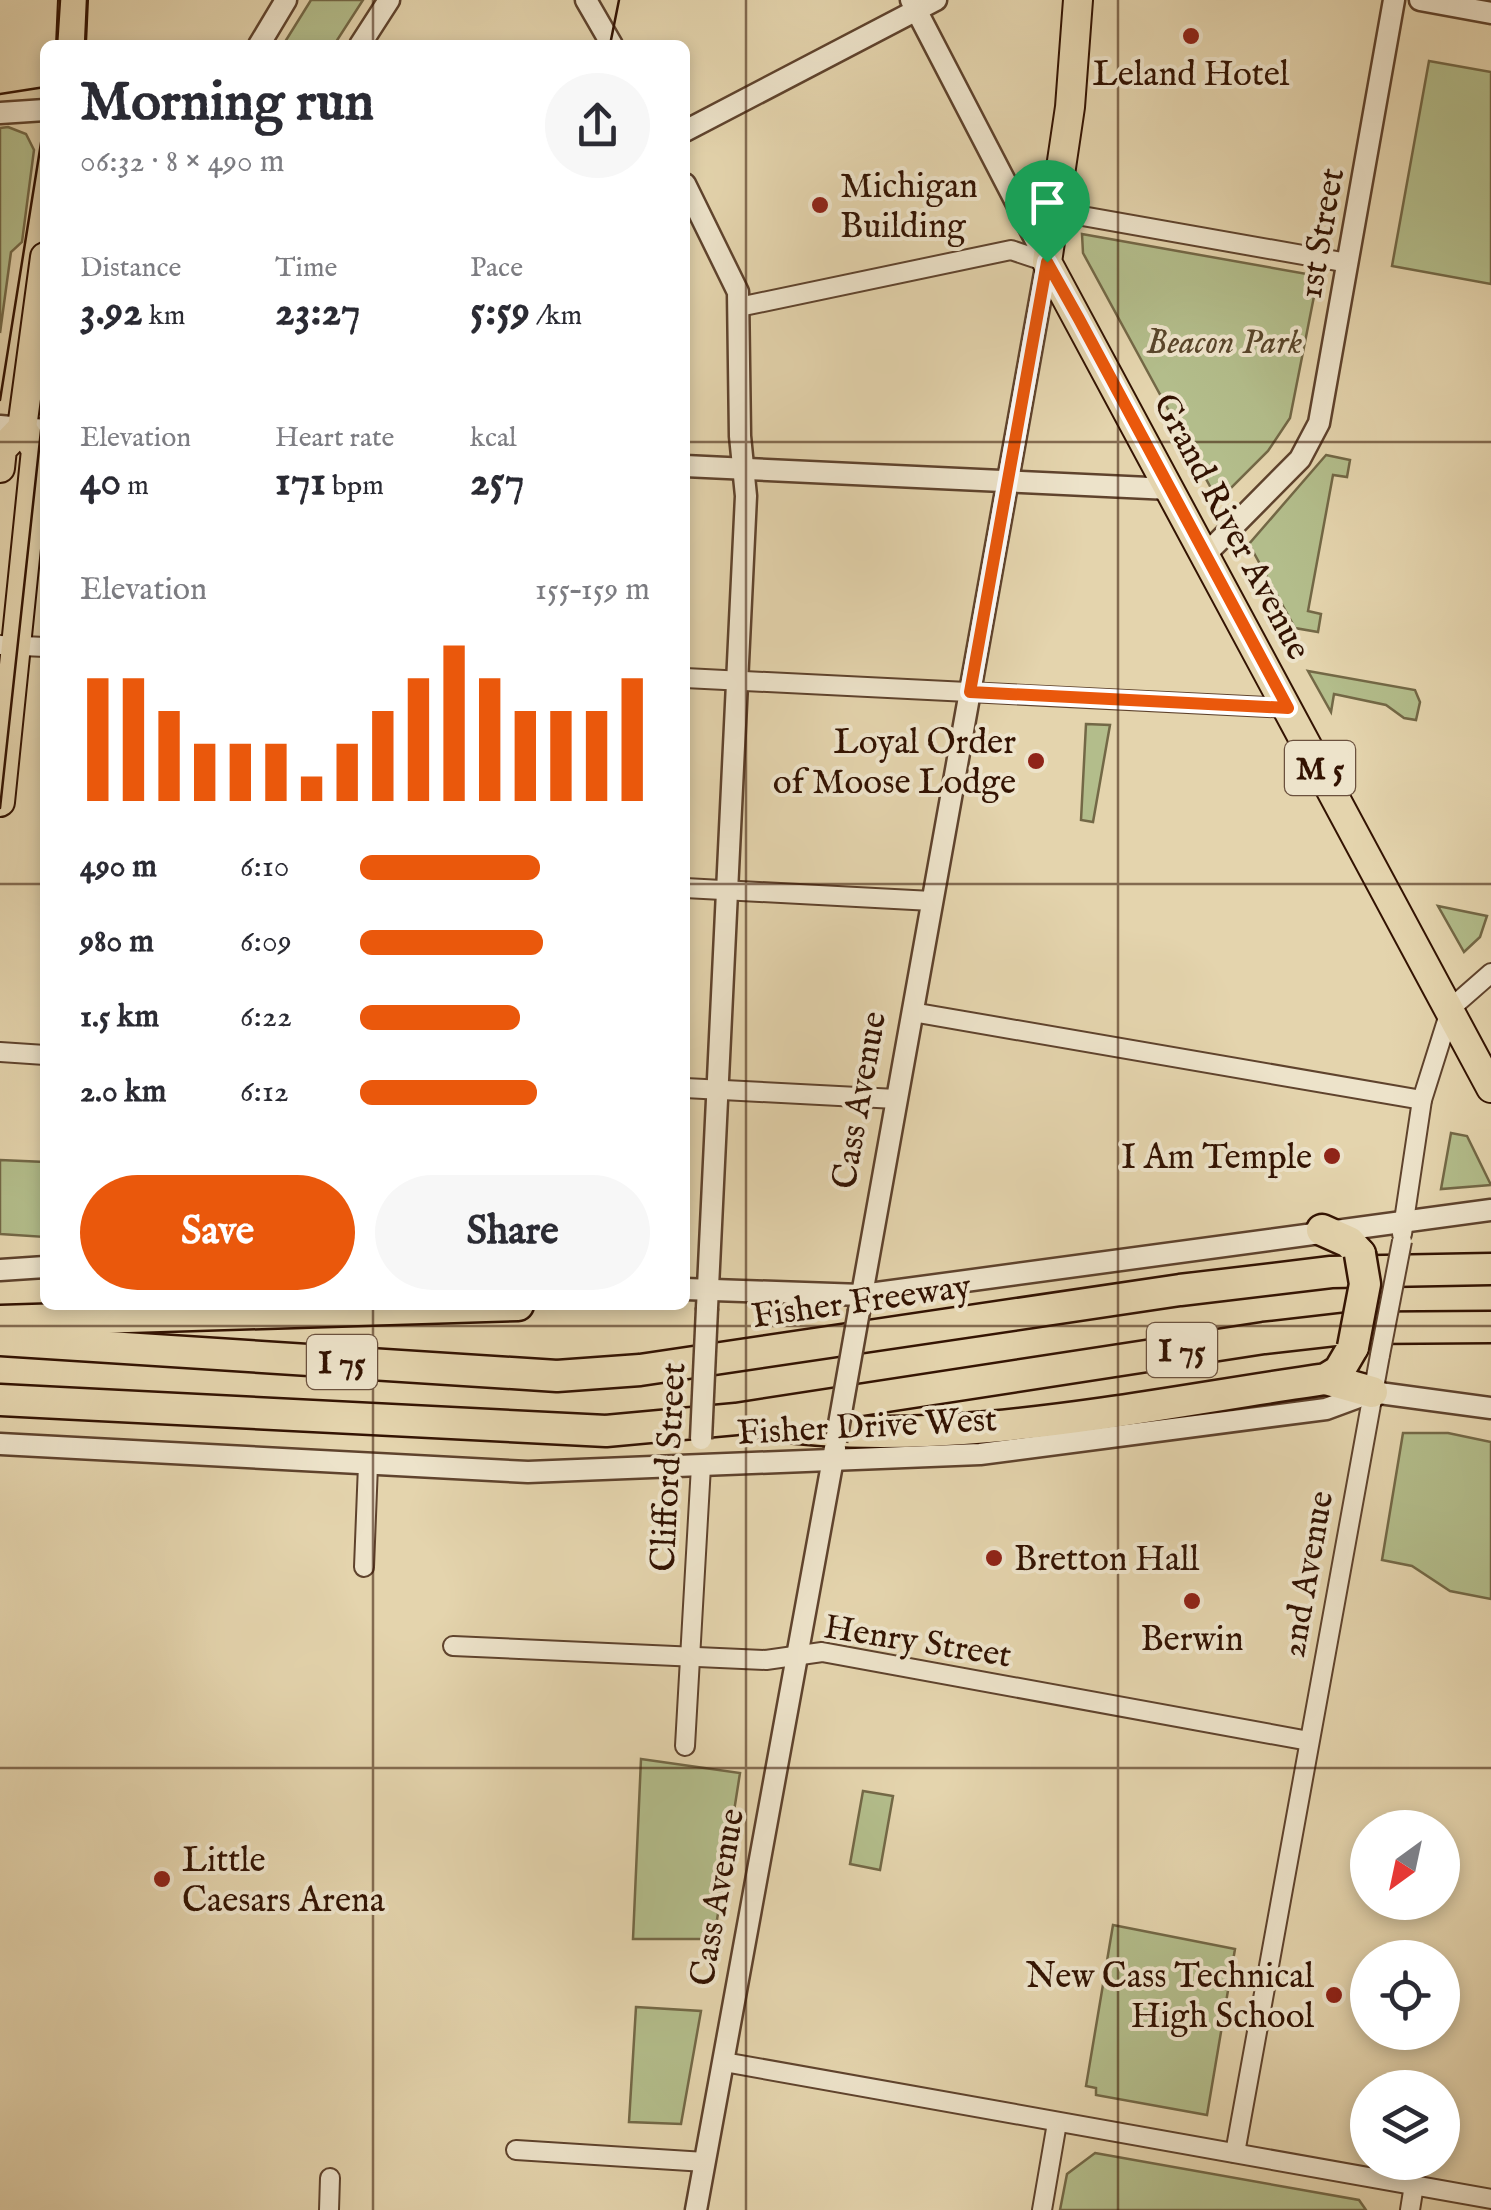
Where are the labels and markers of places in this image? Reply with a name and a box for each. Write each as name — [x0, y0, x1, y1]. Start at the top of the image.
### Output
marker: Leland Hotel — [1180, 25, 1202, 47]
place label: Leland Hotel — [1093, 53, 1290, 98]
pin — [1005, 160, 1090, 263]
place label: Michigan Building — [840, 165, 978, 250]
marker: Michigan Building — [809, 194, 831, 216]
place label: Loyal Order of Moose Lodge — [773, 721, 1016, 806]
marker: Loyal Order of Moose Lodge — [1025, 750, 1047, 772]
place label: I Am Temple — [1121, 1136, 1312, 1181]
marker: I Am Temple — [1321, 1145, 1343, 1167]
place label: Bretton Hall — [1014, 1538, 1200, 1583]
marker: Bretton Hall — [983, 1547, 1005, 1569]
marker: Berwin — [1181, 1590, 1203, 1612]
place label: Berwin — [1140, 1618, 1244, 1663]
place label: Little Caesars Arena — [182, 1839, 386, 1924]
marker: Little Caesars Arena — [151, 1868, 173, 1890]
place label: New Cass Technical High School — [1026, 1955, 1314, 2040]
marker: New Cass Technical High School — [1323, 1984, 1345, 2006]

